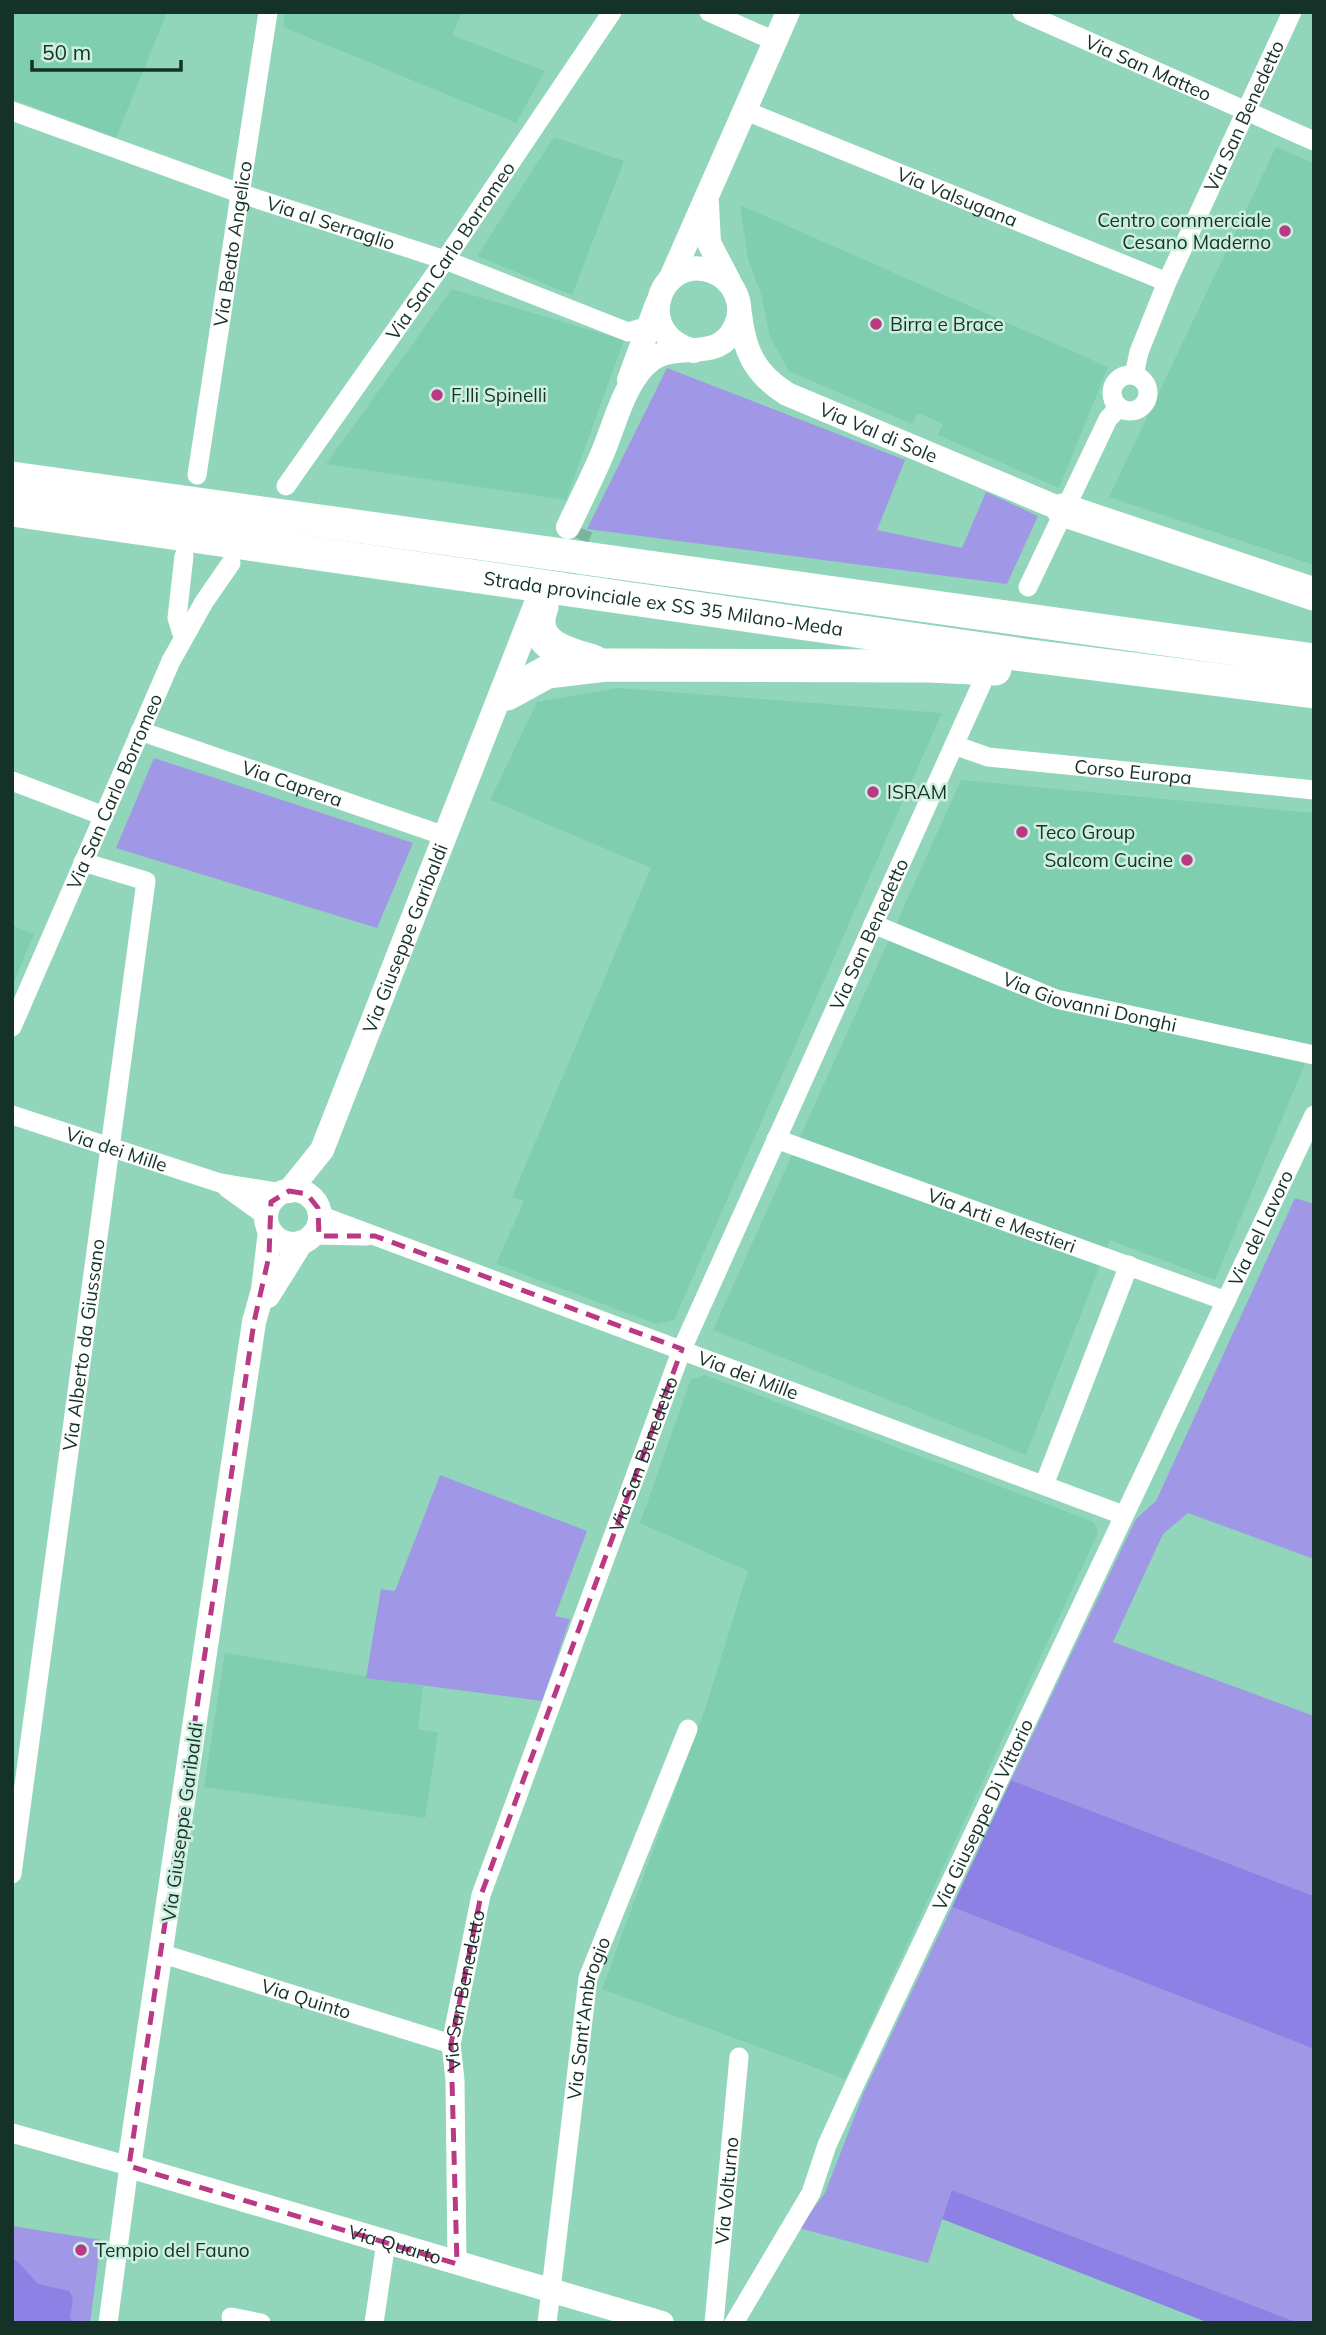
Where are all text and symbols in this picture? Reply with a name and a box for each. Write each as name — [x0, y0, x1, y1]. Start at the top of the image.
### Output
scale bar — [32, 28, 180, 72]
street label: Via San Matteo — [1081, 29, 1215, 106]
street label: Via San Benedetto — [1199, 36, 1289, 195]
text: 50 m — [42, 39, 91, 65]
street label: Via San Carlo Borromeo — [381, 157, 520, 345]
street label: Via Beato Angelico — [208, 159, 257, 328]
street label: Via Valsugana — [893, 162, 1021, 232]
street label: Via al Serraglio — [264, 191, 398, 255]
place label: Centro commerciale Cesano Maderno — [1097, 208, 1271, 254]
marker: Centro commerciale Cesano Maderno — [1277, 223, 1293, 239]
place label: Birra e Brace — [890, 312, 1003, 336]
marker: Birra e Brace — [868, 316, 884, 332]
place label: F.lli Spinelli — [451, 383, 547, 407]
marker: F.lli Spinelli — [429, 387, 445, 403]
street label: Via Val di Sole — [816, 397, 941, 468]
street label: Strada provinciale ex SS 35 Milano-Meda — [482, 566, 845, 641]
street label: Via San Carlo Borromeo — [61, 690, 167, 893]
street label: Corso Europa — [1073, 754, 1193, 790]
street label: Via Caprera — [239, 755, 346, 812]
place label: ISRAM — [887, 780, 947, 804]
marker: ISRAM — [865, 784, 881, 800]
place label: Teco Group — [1036, 820, 1135, 844]
marker: Teco Group — [1014, 824, 1030, 840]
street label: Via Giuseppe Garibaldi — [357, 840, 453, 1036]
place label: Salcom Cucine — [1044, 848, 1173, 872]
marker: Salcom Cucine — [1179, 852, 1195, 868]
street label: Via San Benedetto — [824, 855, 913, 1014]
street label: Via Giovanni Donghi — [999, 966, 1179, 1037]
street label: Via dei Mille — [63, 1121, 171, 1177]
street label: Via del Lavoro — [1223, 1166, 1298, 1290]
street label: Via Arti e Mestieri — [924, 1183, 1079, 1258]
street label: Via Alberto da Giussano — [57, 1237, 110, 1452]
street label: Via dei Mille — [694, 1345, 802, 1405]
street label: Via San Benedetto — [604, 1373, 683, 1535]
street label: Via Giuseppe Di Vittorio — [927, 1715, 1038, 1914]
street label: Via Giuseppe Garibaldi — [156, 1721, 208, 1923]
street label: Via San Benedetto — [439, 1908, 490, 2072]
street label: Via Sant'Ambrogio — [562, 1933, 615, 2101]
street label: Via Quinto — [258, 1973, 354, 2024]
street label: Via Volturno — [709, 2136, 743, 2246]
street label: Via Quarto — [345, 2219, 444, 2269]
place label: Tempio del Fauno — [95, 2238, 250, 2262]
marker: Tempio del Fauno — [73, 2242, 89, 2258]

